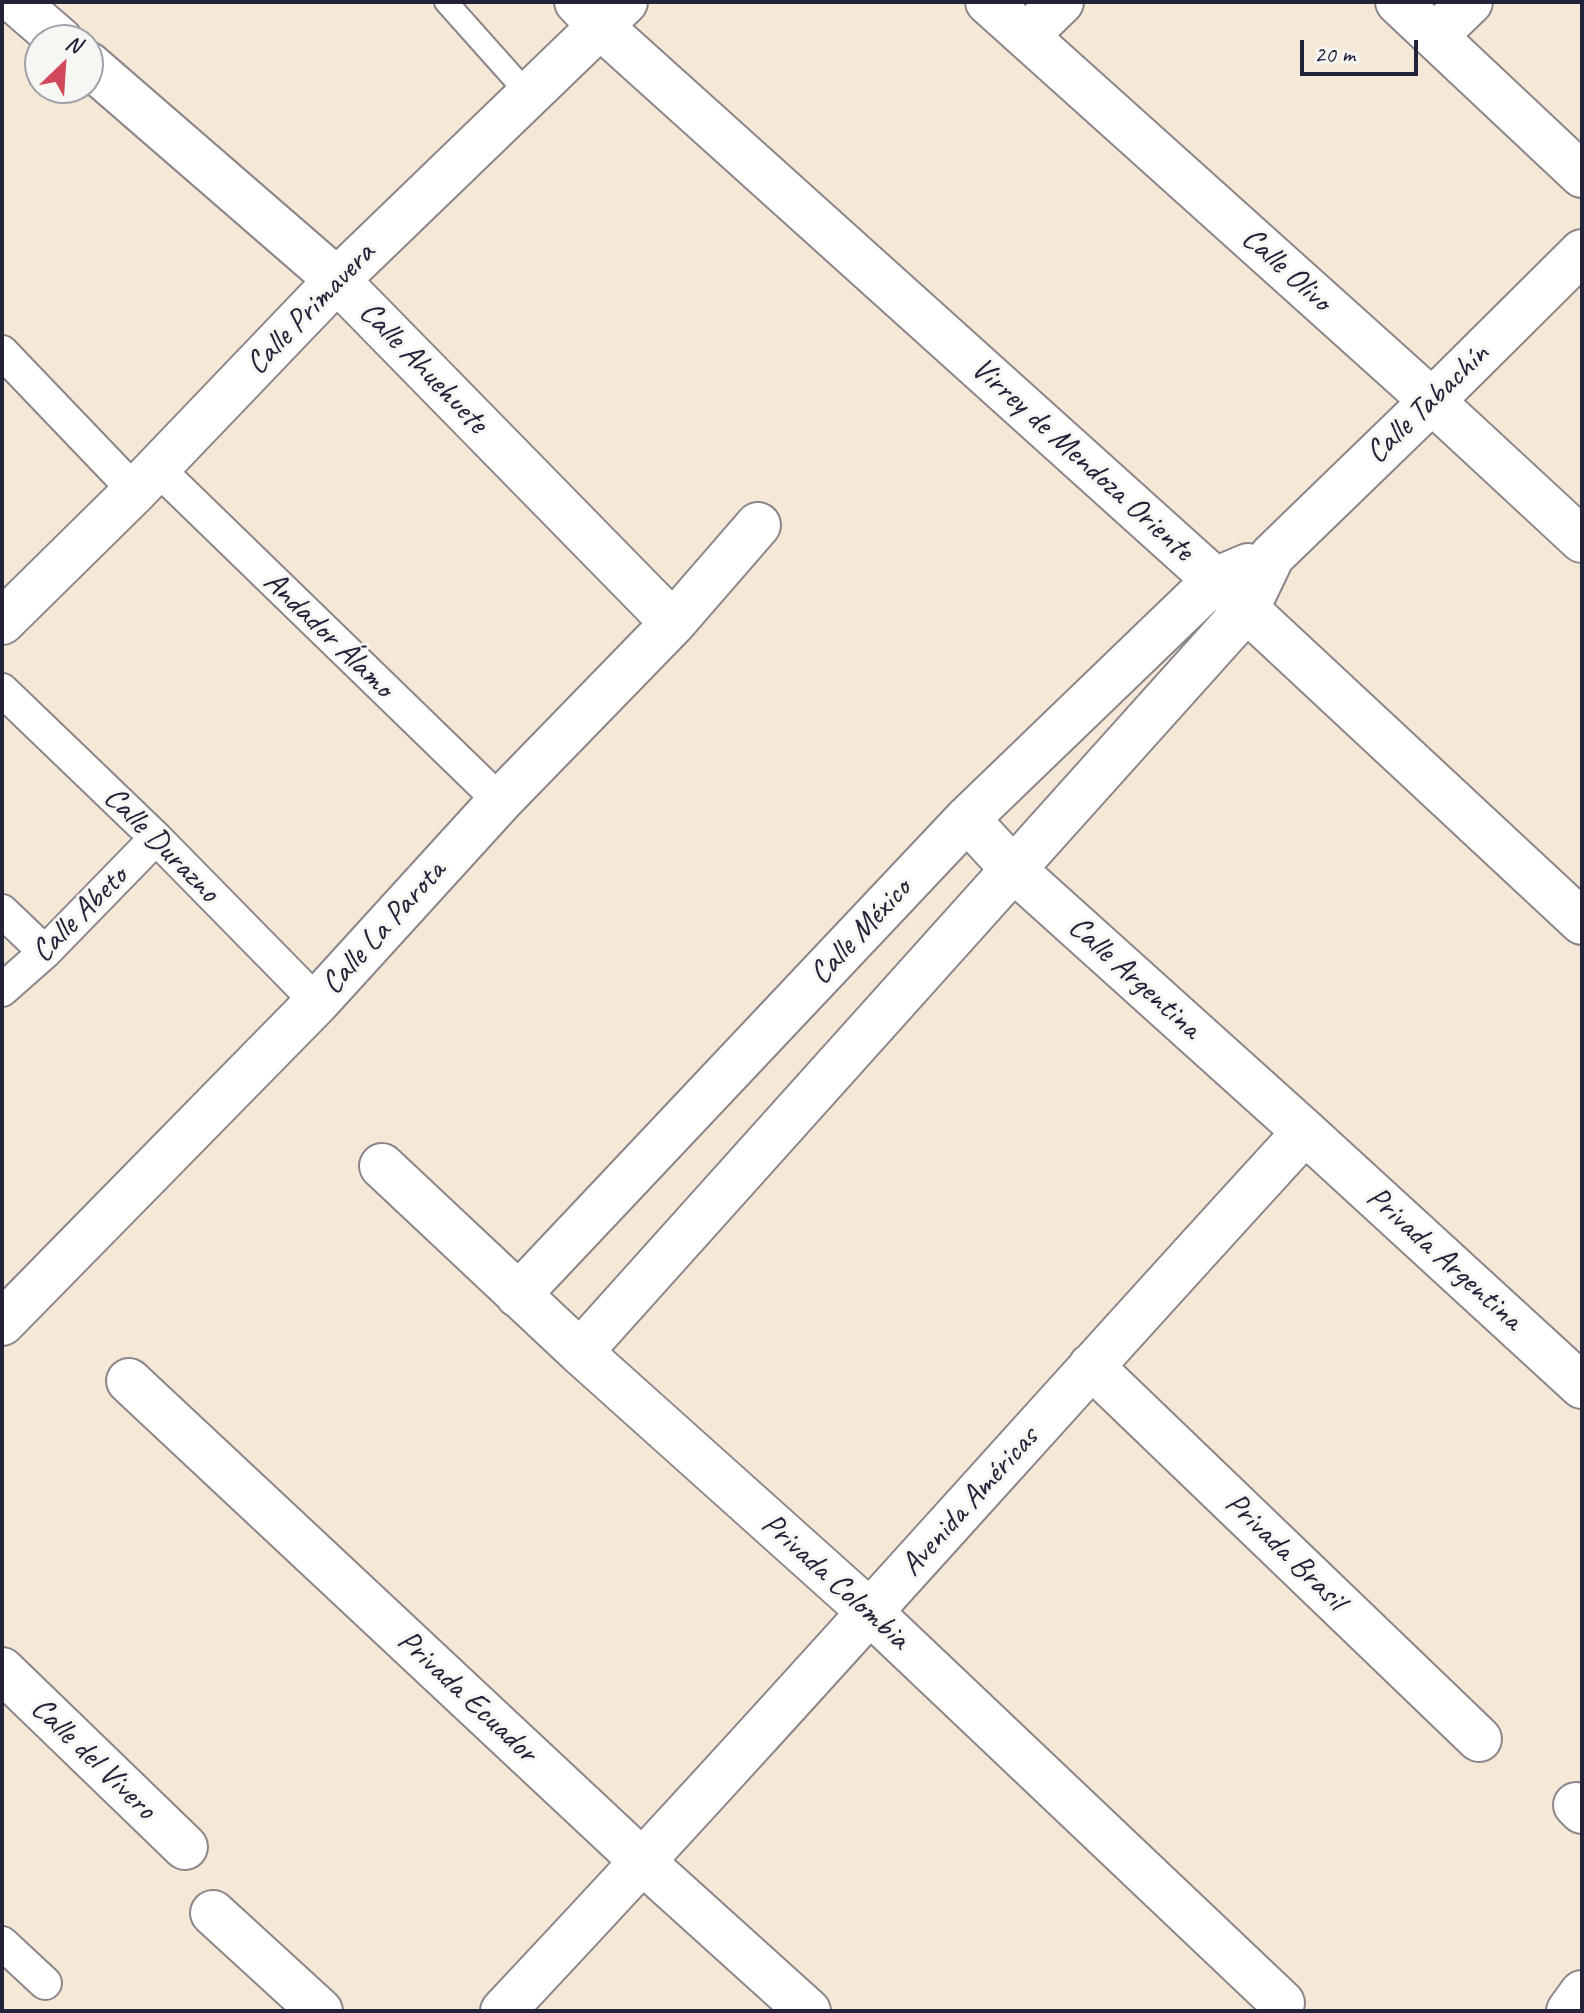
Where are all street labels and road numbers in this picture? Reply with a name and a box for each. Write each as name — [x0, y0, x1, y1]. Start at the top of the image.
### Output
street label: Calle Olivo — [1233, 220, 1339, 320]
street label: Calle Primavera — [238, 235, 384, 383]
street label: Calle Ahuehuete — [351, 294, 495, 442]
street label: Calle Tabachín — [1358, 336, 1498, 472]
street label: Virrey de Mendoza Oriente — [963, 350, 1201, 570]
street label: Andador Álamo — [255, 563, 401, 707]
street label: Calle Durazno — [95, 779, 227, 911]
street label: Calle La Parota — [314, 853, 454, 1003]
street label: Calle Abeto — [24, 859, 136, 971]
street label: Calle México — [802, 871, 920, 993]
street label: Calle Argentina — [1060, 908, 1208, 1048]
street label: Privada Argentina — [1358, 1179, 1530, 1339]
street label: Avenida Américas — [893, 1419, 1047, 1585]
street label: Privada Brasil — [1216, 1485, 1354, 1619]
street label: Privada Colombia — [753, 1506, 917, 1658]
street label: Privada Ecuador — [389, 1622, 545, 1772]
street label: Calle del Vivero — [22, 1690, 164, 1828]

